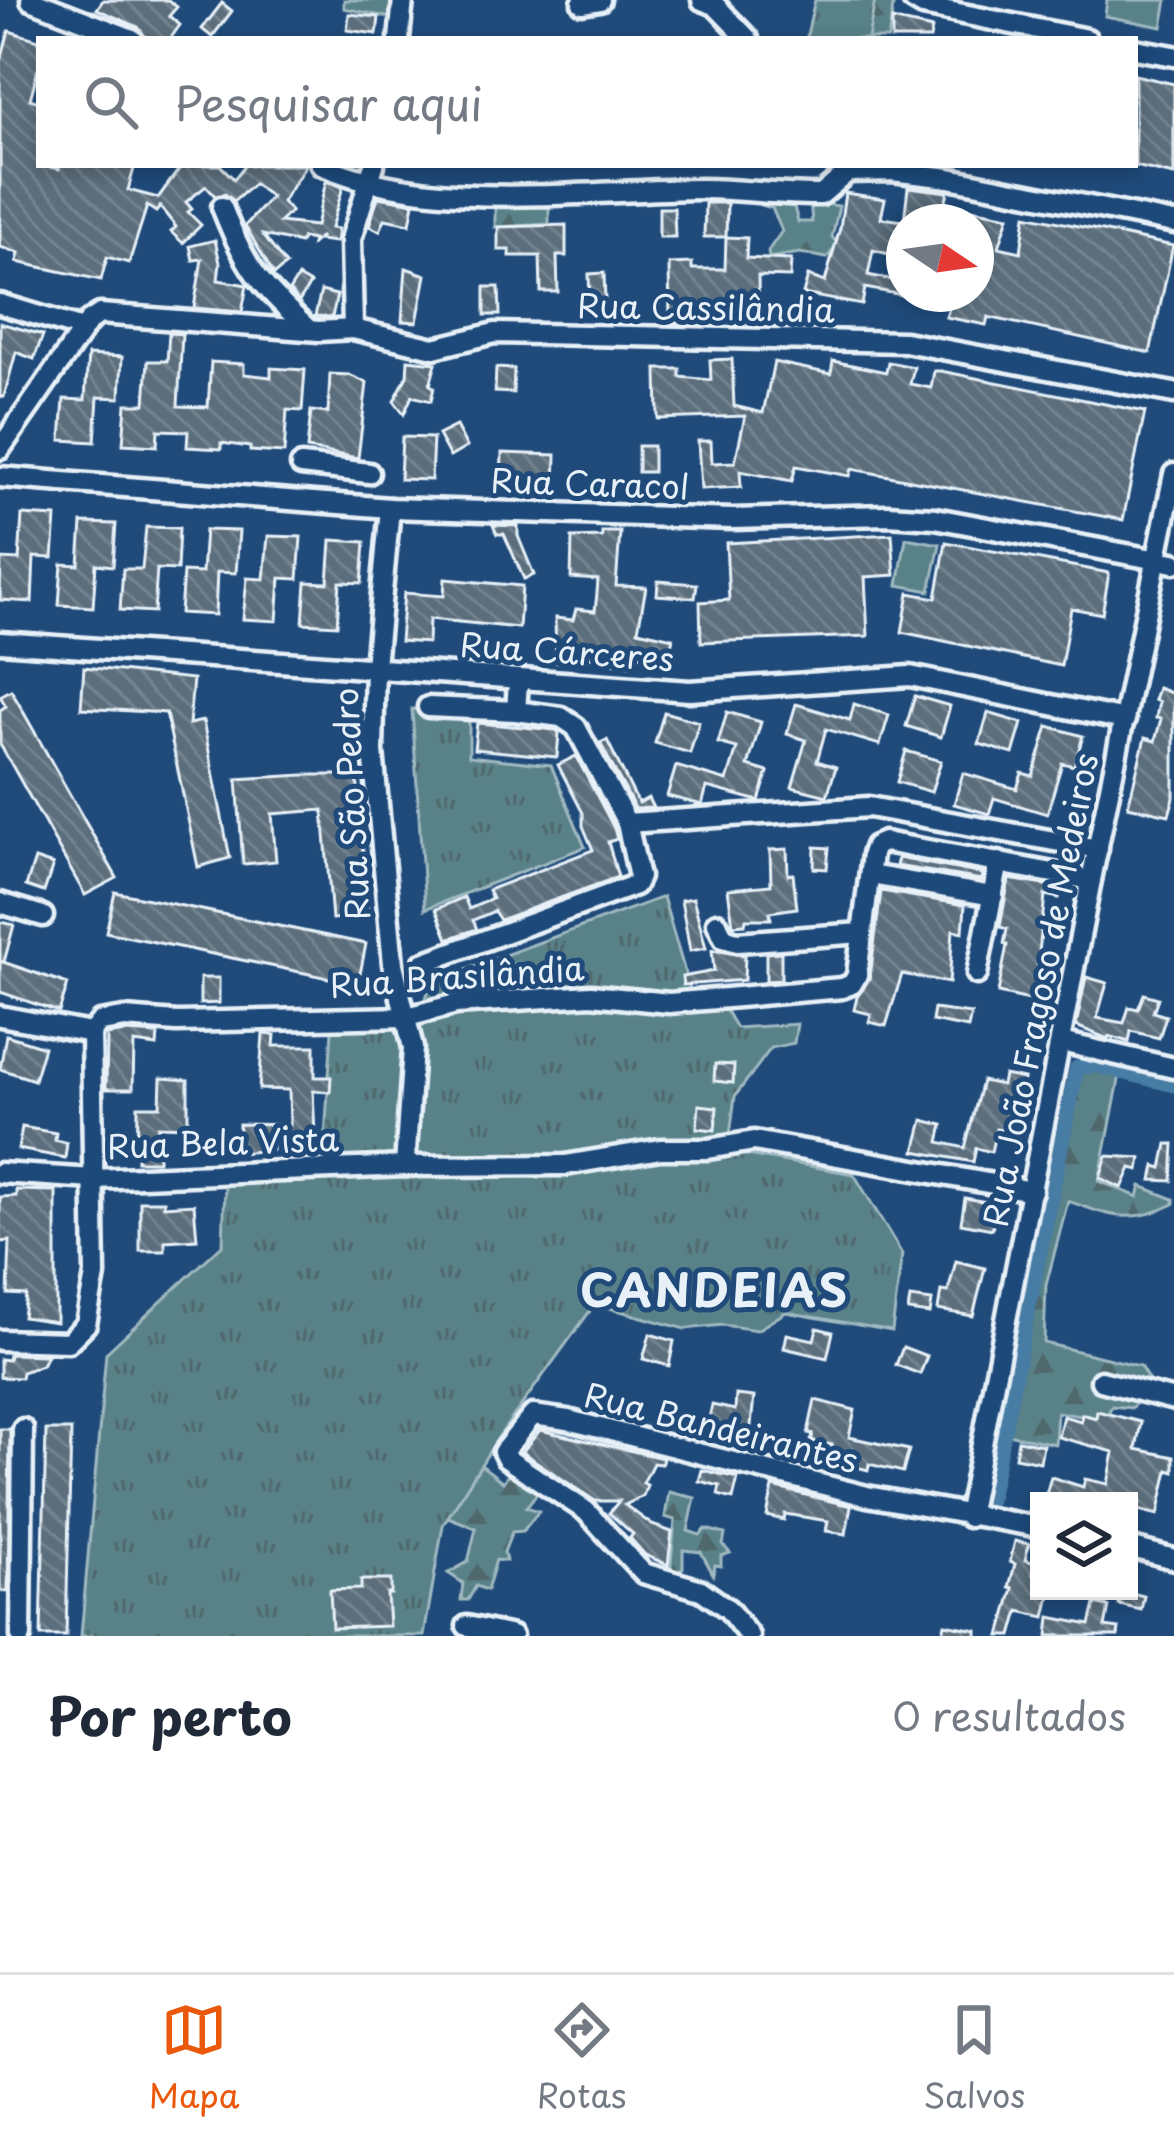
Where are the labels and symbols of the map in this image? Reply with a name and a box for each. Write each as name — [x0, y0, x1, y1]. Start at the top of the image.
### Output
north arrow — [886, 204, 994, 312]
street label: Rua Cassilândia — [577, 279, 835, 333]
street label: Rua Caracol — [490, 454, 690, 510]
street label: Rua Cárceres — [458, 618, 676, 682]
street label: Rua São Pedro — [319, 687, 381, 922]
street label: Rua João Fragoso de Medeiros — [969, 749, 1109, 1231]
street label: Rua Brasilândia — [328, 941, 587, 1009]
street label: Rua Bela Vista — [106, 1112, 340, 1170]
district label: CANDEIAS — [580, 1254, 850, 1322]
street label: Rua Bandeirantes — [579, 1368, 863, 1484]

